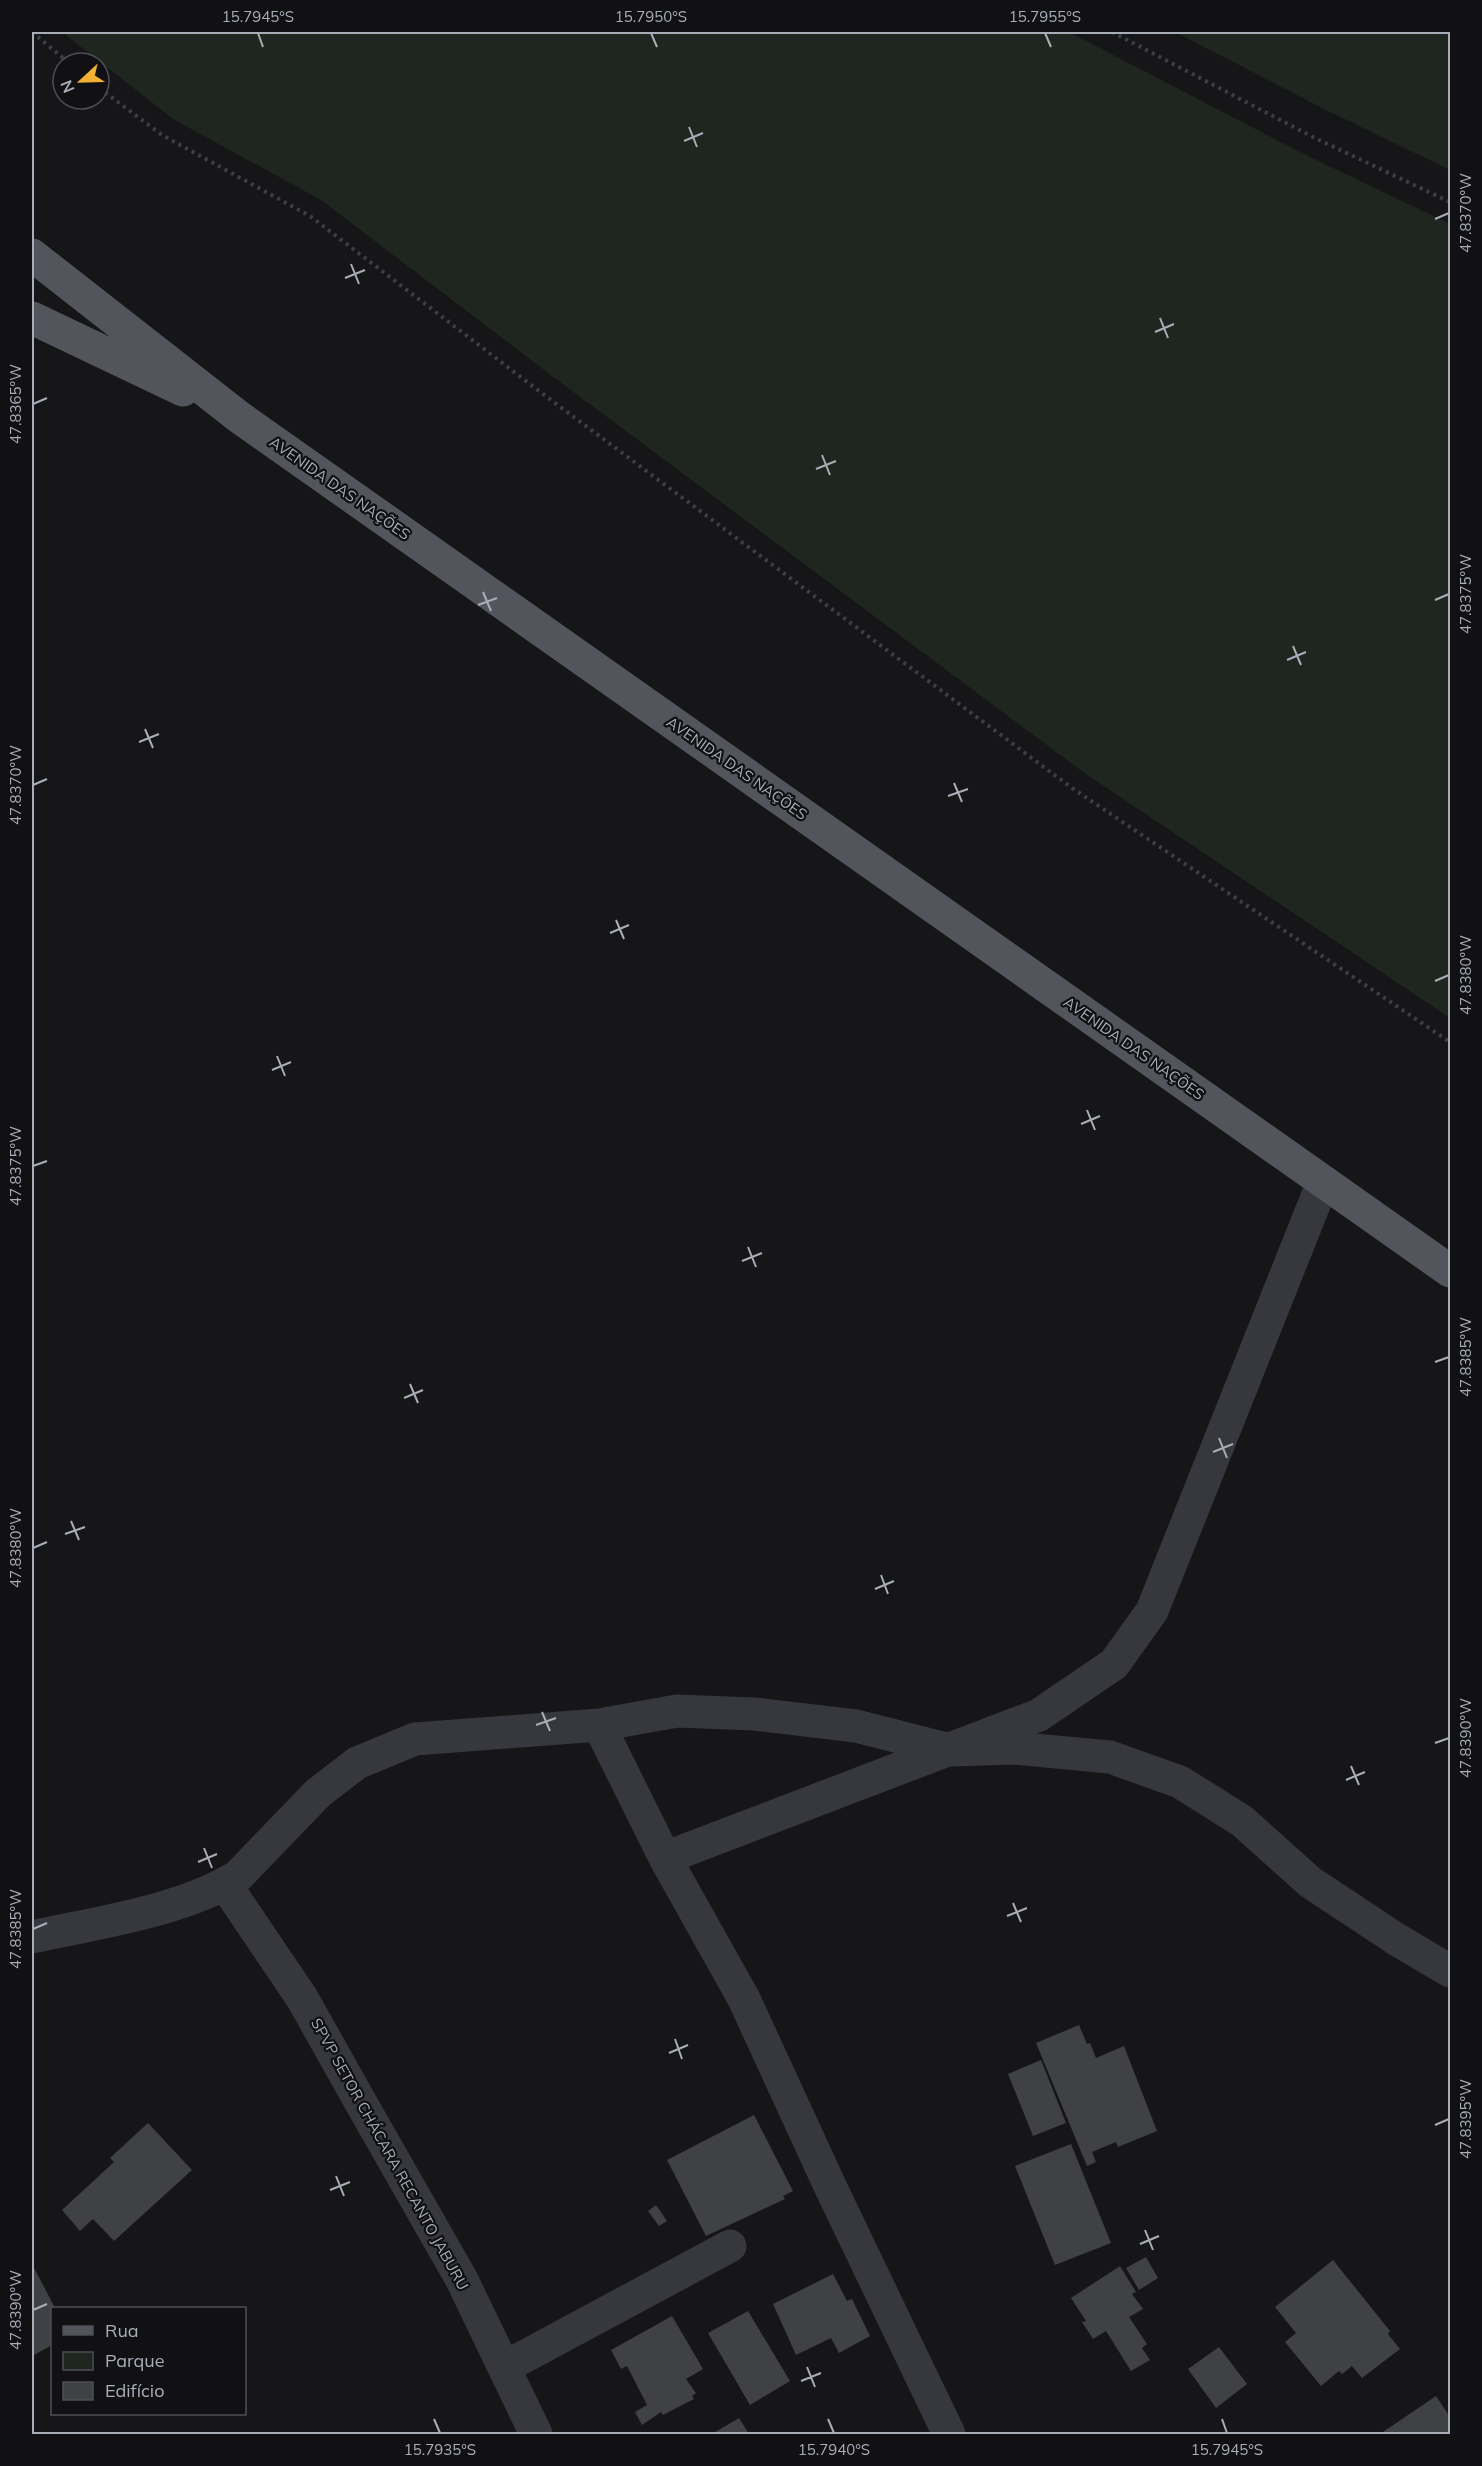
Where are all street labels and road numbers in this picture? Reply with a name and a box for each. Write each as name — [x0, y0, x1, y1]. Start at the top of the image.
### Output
street label: AVENIDA DAS NAÇÕES — [266, 432, 414, 544]
street label: AVENIDA DAS NAÇÕES — [663, 712, 811, 824]
street label: AVENIDA DAS NAÇÕES — [1060, 992, 1208, 1104]
street label: SPVP SETOR CHÁCARA RECANTO JABURU — [307, 2015, 473, 2293]

